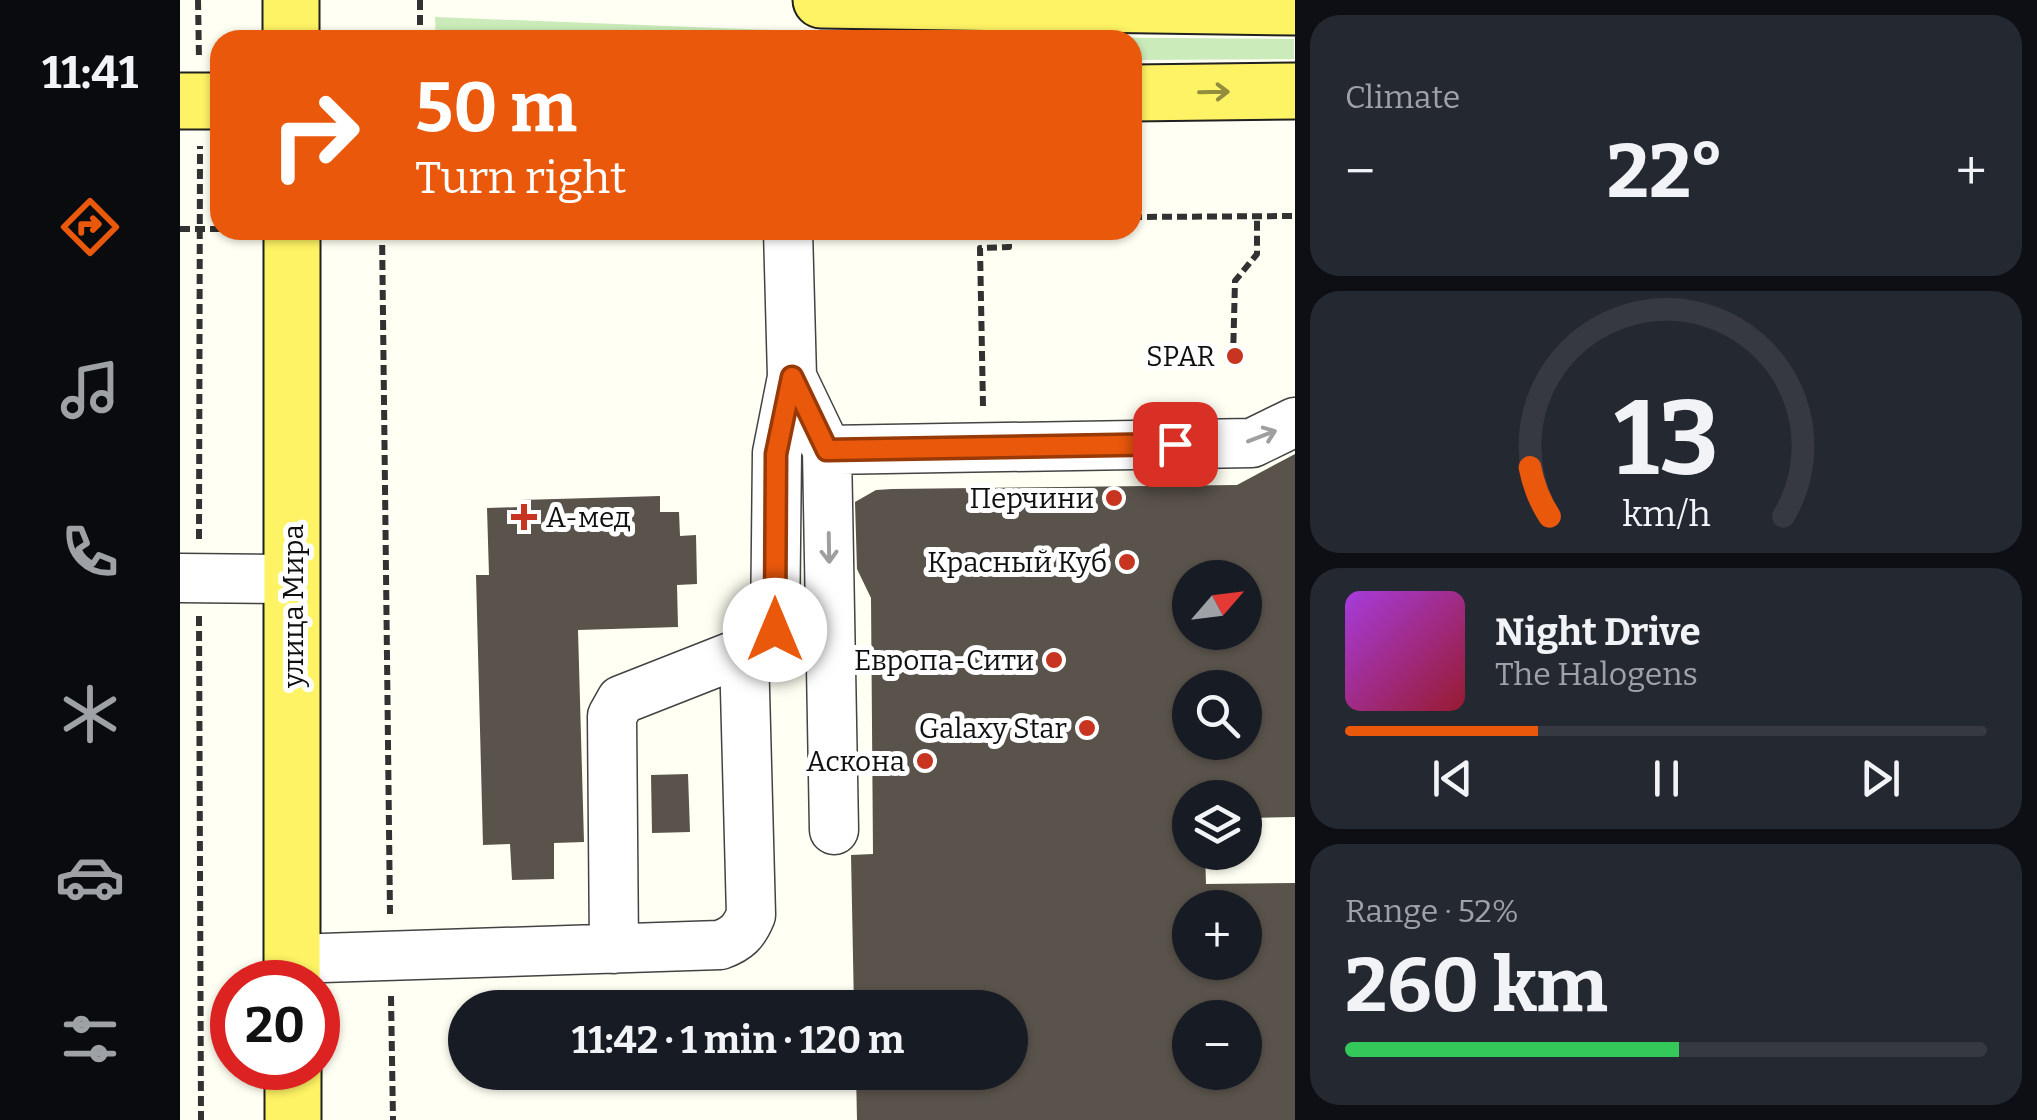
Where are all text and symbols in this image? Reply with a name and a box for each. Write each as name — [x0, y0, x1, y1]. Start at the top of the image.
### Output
text: 11:41 — [42, 46, 138, 100]
text: 50 m — [415, 66, 577, 150]
icon: right — [250, 70, 380, 200]
text: Climate — [1345, 78, 1460, 116]
one-way arrow — [1196, 82, 1229, 102]
text: 22° — [1607, 127, 1724, 217]
text: − — [1345, 139, 1375, 205]
text: + — [1956, 139, 1987, 205]
text: Turn right — [415, 151, 627, 205]
icon: directions — [55, 192, 125, 262]
place label: SPAR — [1146, 340, 1215, 373]
marker: SPAR — [1224, 345, 1246, 367]
icon: music — [55, 355, 125, 425]
text: 13 — [1614, 377, 1718, 502]
pin — [1133, 402, 1218, 487]
icon: arrive — [1148, 417, 1203, 472]
one-way arrow — [1246, 426, 1277, 444]
place label: Перчини — [970, 482, 1094, 515]
marker: Перчини — [1103, 487, 1125, 509]
text: km/h — [1622, 493, 1710, 535]
place label: А-мед — [546, 501, 631, 534]
marker: А-мед — [511, 504, 537, 530]
icon: phone — [55, 517, 125, 587]
street label: улица Мира — [277, 524, 310, 689]
one-way arrow — [820, 530, 838, 563]
place label: Красный Куб — [927, 546, 1107, 579]
marker: Красный Куб — [1116, 551, 1138, 573]
north arrow — [1172, 560, 1262, 650]
map controls — [1172, 560, 1262, 1090]
position arrow — [723, 578, 827, 682]
text: Night Drive — [1495, 609, 1701, 655]
place label: Европа-Сити — [854, 644, 1034, 677]
marker: Европа-Сити — [1043, 649, 1065, 671]
text: The Halogens — [1495, 655, 1698, 693]
button: search — [1172, 670, 1262, 760]
icon: climate — [55, 679, 125, 749]
place label: Galaxy Star — [919, 712, 1067, 745]
marker: Galaxy Star — [1076, 717, 1098, 739]
place label: Аскона — [806, 745, 905, 778]
marker: Аскона — [914, 750, 936, 772]
icon: previous — [1425, 751, 1480, 806]
icon: pause — [1639, 751, 1694, 806]
icon: next — [1853, 751, 1908, 806]
button: layers — [1172, 780, 1262, 870]
icon: car — [55, 842, 125, 912]
button: + — [1172, 890, 1262, 980]
text: Range · 52% — [1345, 892, 1519, 930]
text: 260 km — [1345, 941, 1608, 1031]
speed limit sign: 20 — [210, 960, 340, 1090]
button: − — [1172, 1000, 1262, 1090]
icon: filters — [55, 1004, 125, 1074]
text: 11:42 · 1 min · 120 m — [572, 1017, 904, 1063]

